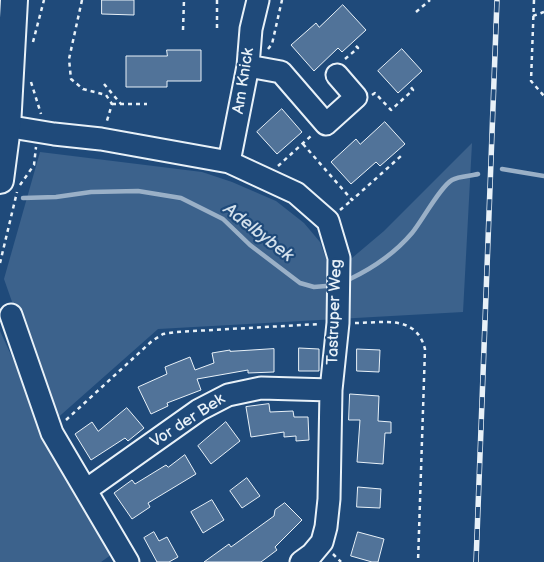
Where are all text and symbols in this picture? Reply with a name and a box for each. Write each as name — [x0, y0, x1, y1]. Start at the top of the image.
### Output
street label: Am Knick — [229, 47, 259, 115]
water label: Adelbybek — [219, 199, 297, 267]
street label: Tastruper Weg — [324, 259, 346, 365]
street label: Vor der Bek — [147, 390, 229, 452]

